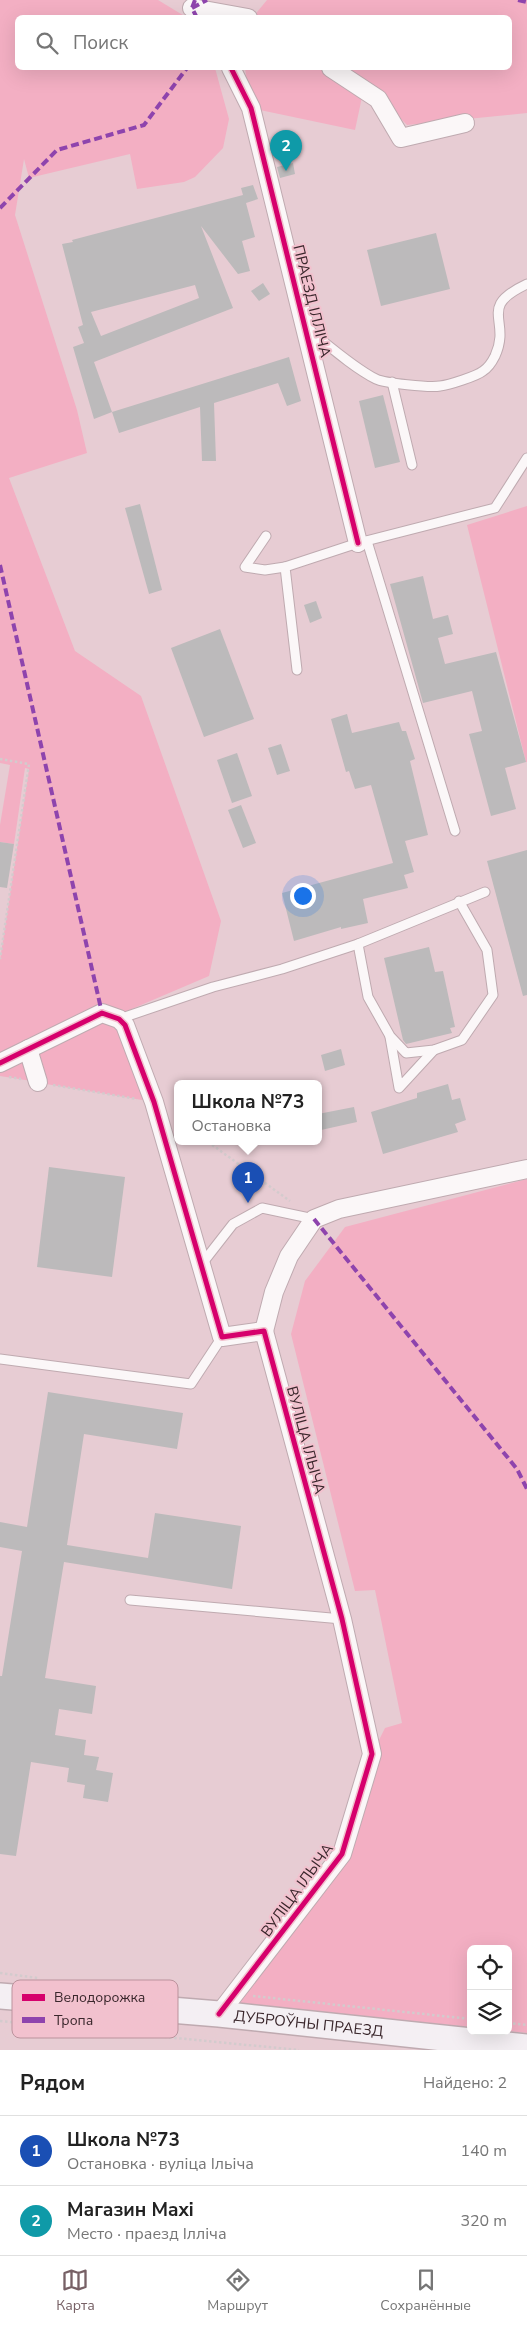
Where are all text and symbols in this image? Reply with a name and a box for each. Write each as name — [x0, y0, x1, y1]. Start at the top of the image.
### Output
search box — [15, 15, 512, 70]
icon: search — [33, 29, 61, 57]
text: Поиск — [73, 30, 128, 56]
pin: 2 — [270, 130, 302, 171]
street label: ПРАЕЗД ІЛЛІЧА — [288, 243, 336, 360]
your location — [290, 883, 316, 909]
popup — [174, 1080, 322, 1145]
text: Школа №73 — [192, 1089, 304, 1115]
text: Остановка — [192, 1115, 271, 1137]
pin: 1 — [232, 1162, 264, 1203]
street label: ВУЛІЦА ІЛЬІЧА — [282, 1384, 330, 1496]
street label: ВУЛІЦА ІЛЬІЧА — [256, 1839, 338, 1941]
map controls — [467, 1945, 512, 2035]
button: locate — [467, 1945, 512, 1990]
legend — [12, 1980, 178, 2038]
text: Велодорожка — [54, 1988, 145, 2007]
button: layers — [467, 1990, 512, 2035]
street label: ДУБРОЎНЫ ПРАЕЗД — [233, 2006, 385, 2042]
text: Тропа — [54, 2011, 93, 2030]
text: Рядом — [20, 2069, 85, 2097]
text: Найдено: 2 — [423, 2072, 507, 2094]
text: Школа №73 — [67, 2127, 180, 2153]
text: 1 — [31, 2140, 41, 2162]
text: 140 m — [460, 2140, 507, 2162]
text: Остановка · вуліца Ільіча — [67, 2153, 254, 2175]
text: Магазин Maxi — [67, 2197, 194, 2223]
text: 2 — [31, 2210, 41, 2232]
text: 320 m — [460, 2210, 507, 2232]
text: Место · праезд Ілліча — [67, 2223, 227, 2245]
tab: Карта — [56, 2266, 95, 2315]
tab: Маршрут — [207, 2266, 268, 2315]
tab: Сохранённые — [380, 2266, 471, 2315]

